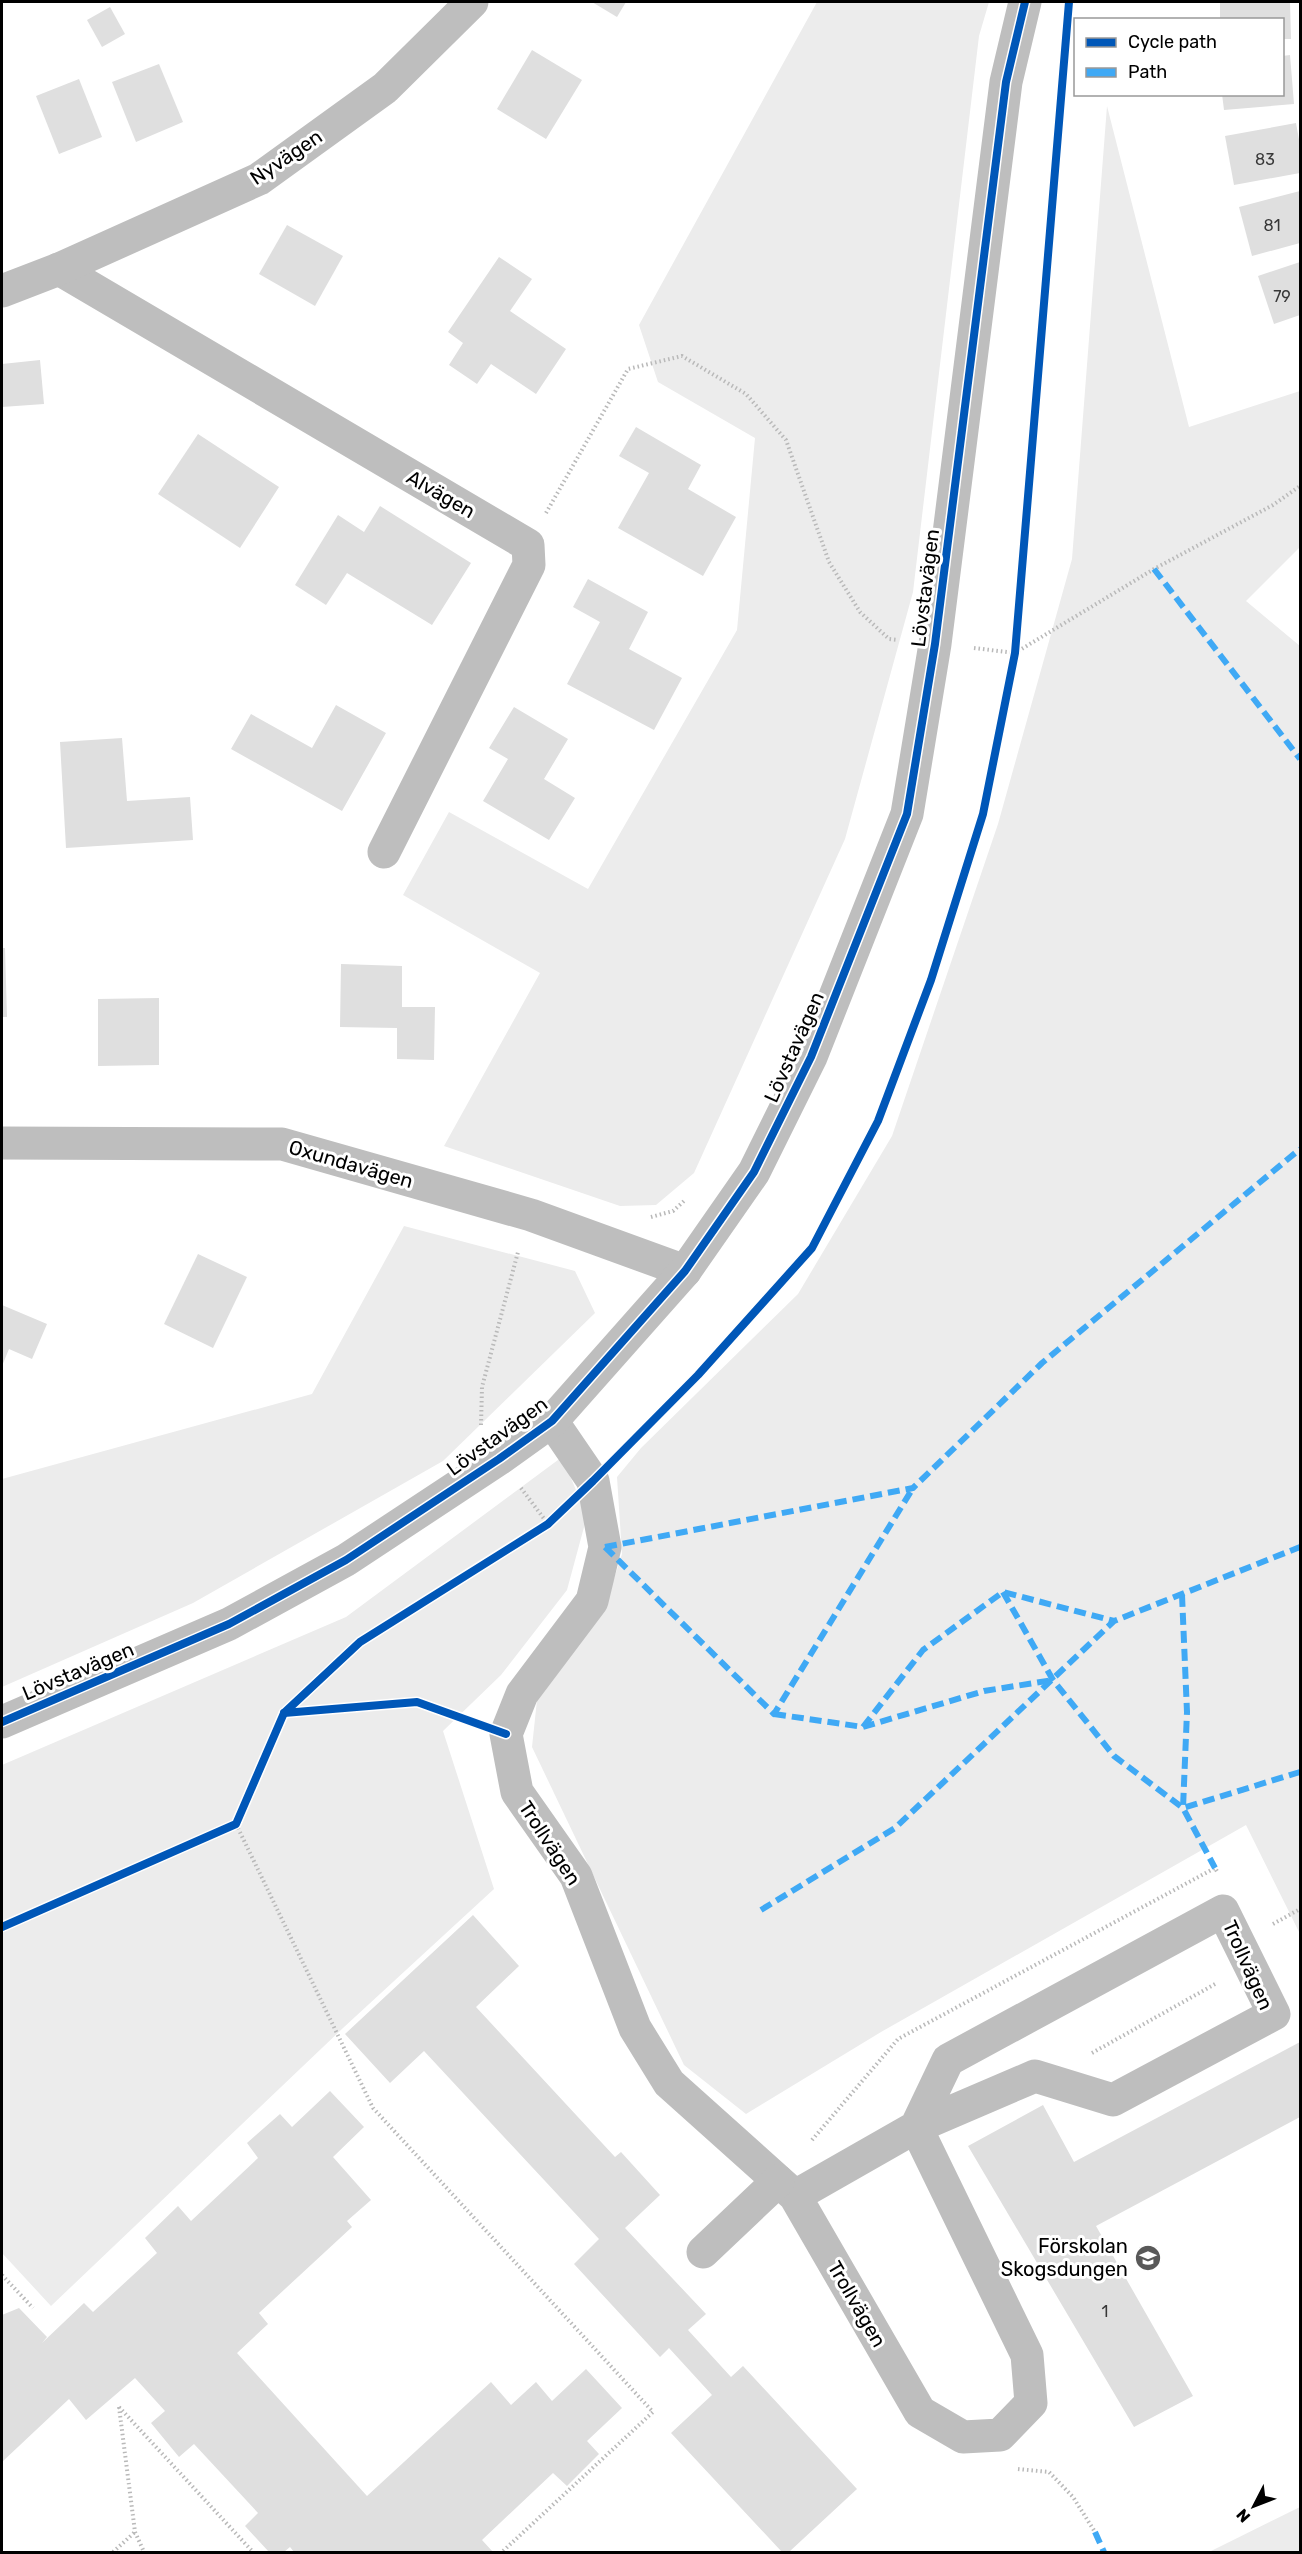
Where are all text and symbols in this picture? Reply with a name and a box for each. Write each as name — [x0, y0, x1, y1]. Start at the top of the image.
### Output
legend — [1074, 18, 1284, 96]
text: Cycle path — [1128, 31, 1217, 53]
text: Path — [1128, 61, 1167, 83]
street label: Nyvägen — [245, 124, 327, 190]
house number: 83 — [1255, 150, 1275, 169]
house number: 81 — [1263, 216, 1281, 235]
house number: 79 — [1273, 287, 1291, 306]
street label: Alvägen — [402, 465, 480, 523]
street label: Lövstavägen — [906, 528, 944, 648]
street label: Lövstavägen — [759, 988, 829, 1106]
street label: Oxundavägen — [286, 1135, 416, 1193]
street label: Lövstavägen — [442, 1391, 552, 1481]
street label: Lövstavägen — [19, 1637, 137, 1705]
street label: Trollvägen — [514, 1796, 586, 1890]
street label: Trollvägen — [1218, 1916, 1278, 2014]
place label: Förskolan Skogsdungen — [1001, 2234, 1128, 2281]
school or university icon: Förskolan Skogsdungen — [1133, 2243, 1163, 2273]
street label: Trollvägen — [823, 2257, 891, 2351]
house number: 1 — [1102, 2302, 1108, 2321]
north arrow — [1224, 2476, 1284, 2536]
text: N — [1232, 2505, 1254, 2526]

